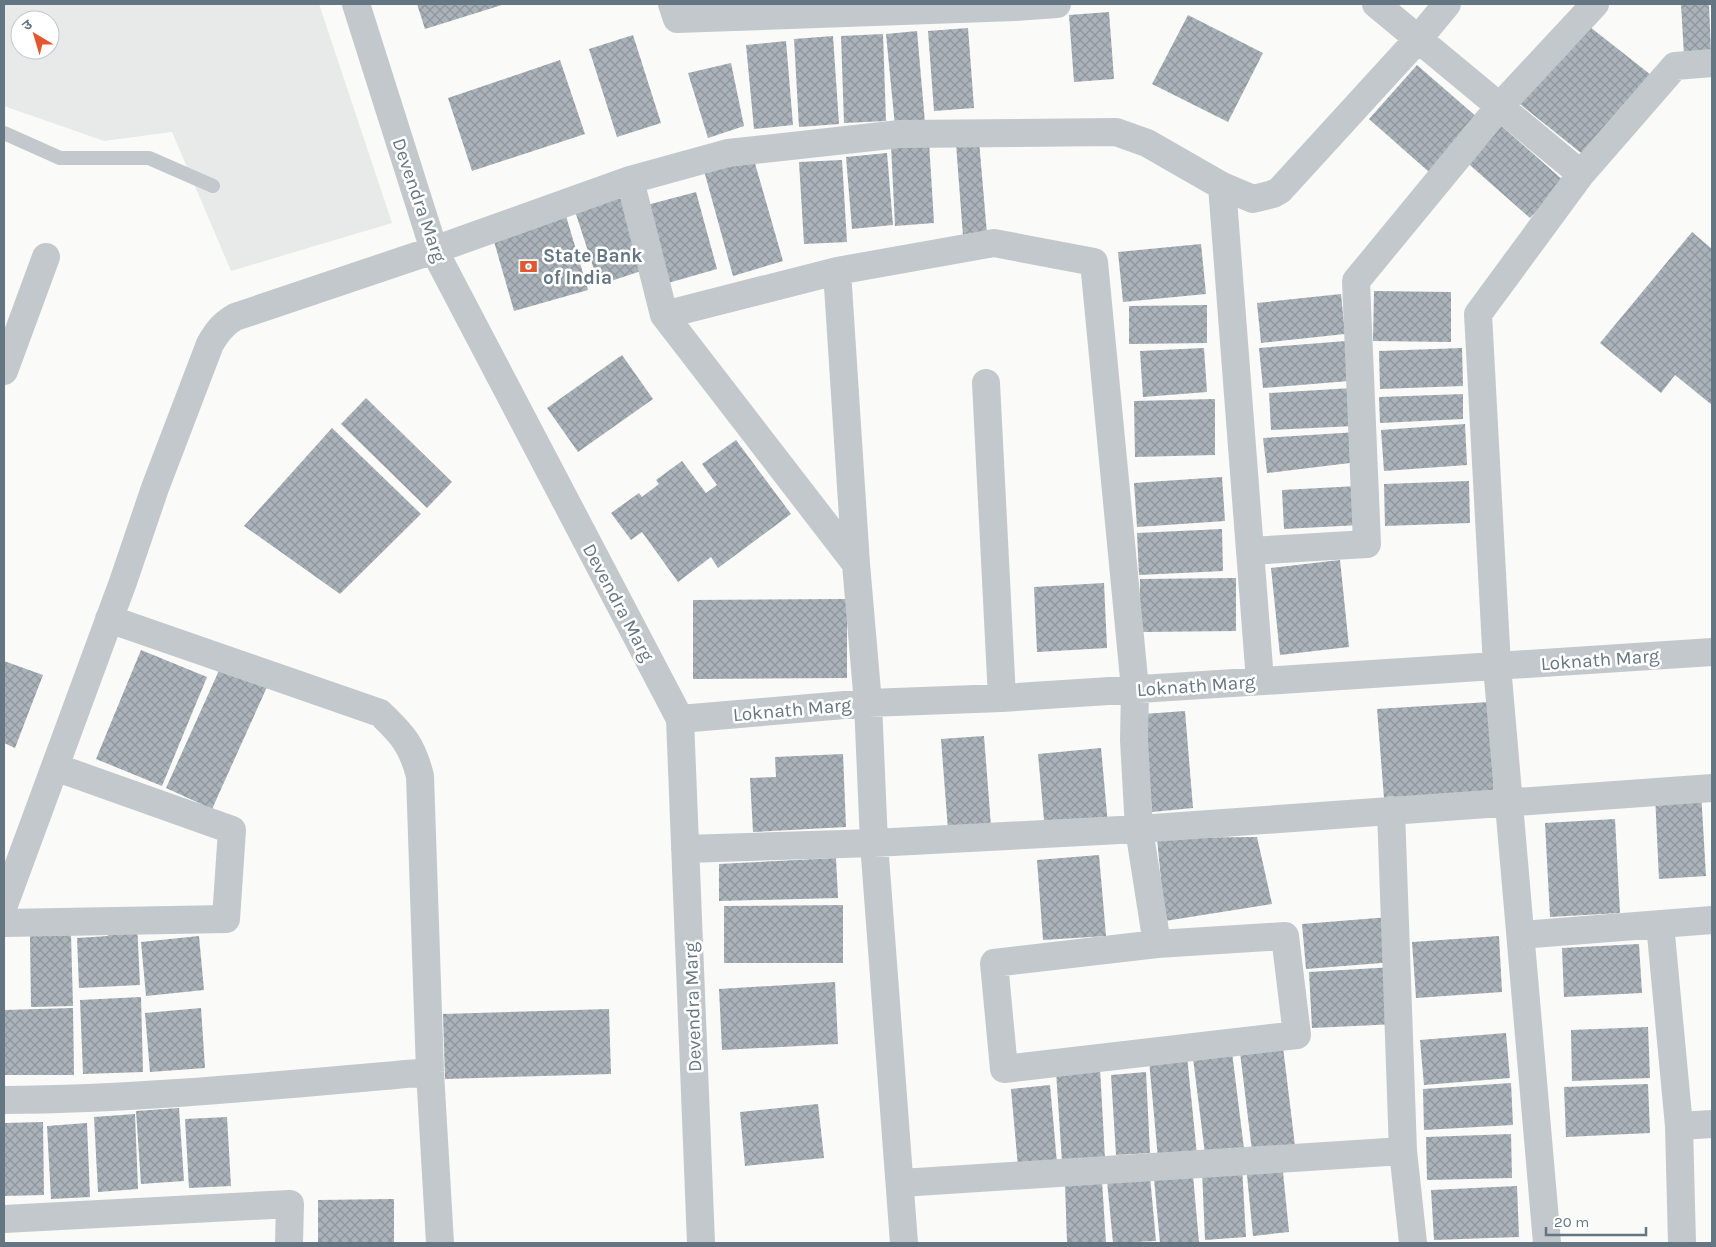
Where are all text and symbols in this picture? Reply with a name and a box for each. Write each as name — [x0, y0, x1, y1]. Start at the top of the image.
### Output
north arrow — [10, 10, 60, 60]
text: उ — [19, 15, 36, 34]
street label: Devendra Marg — [387, 135, 451, 266]
place label: State Bank of India — [543, 245, 643, 289]
bank icon: State Bank of India — [519, 256, 539, 276]
street label: Devendra Marg — [578, 540, 658, 665]
street label: Loknath Marg — [1540, 645, 1660, 675]
street label: Loknath Marg — [1136, 671, 1256, 701]
street label: Loknath Marg — [732, 694, 853, 726]
street label: Devendra Marg — [680, 941, 706, 1072]
scale bar — [1546, 1204, 1646, 1236]
text: 20 m — [1554, 1213, 1589, 1231]

